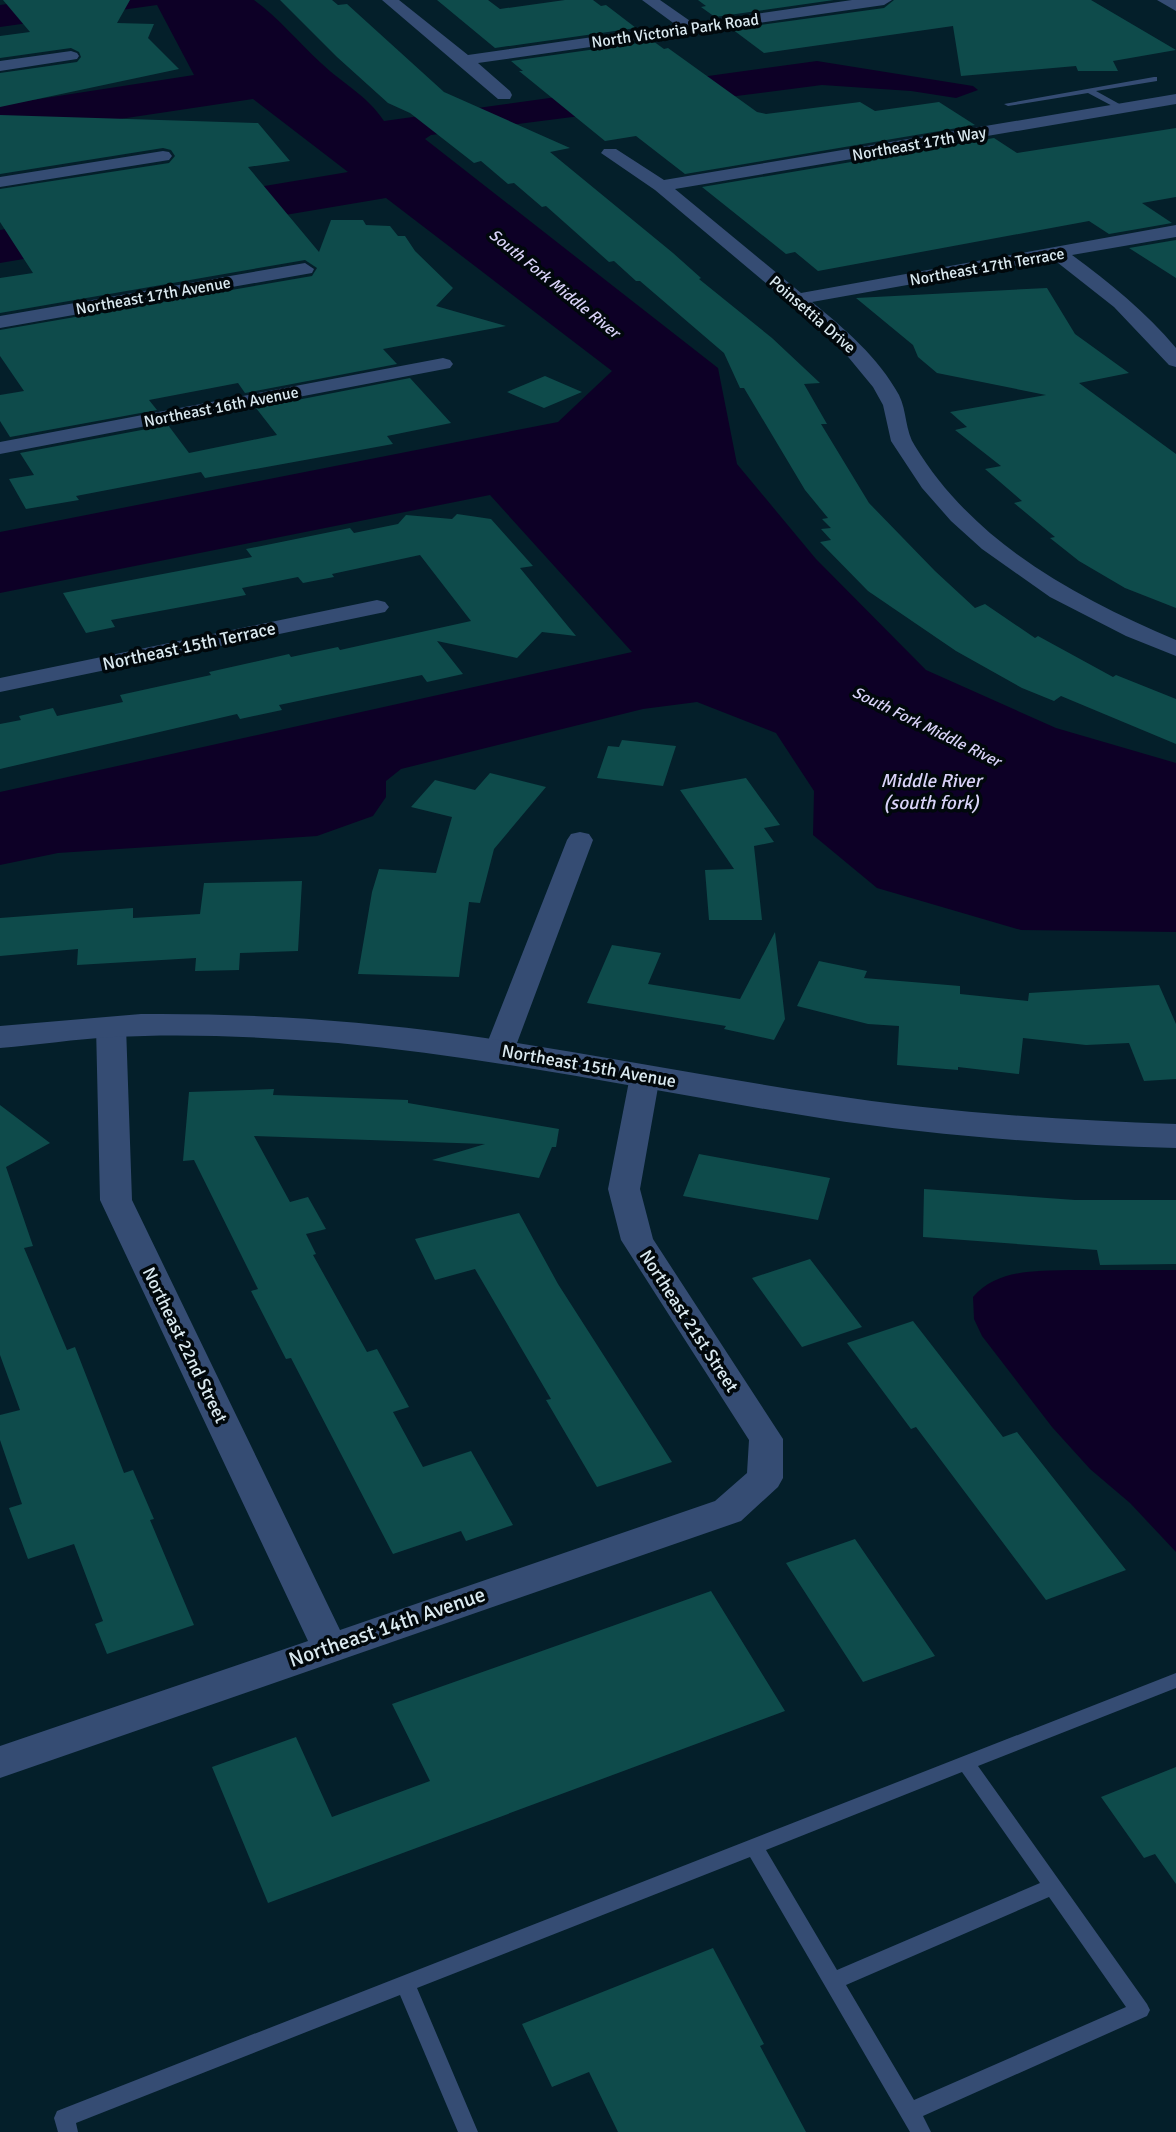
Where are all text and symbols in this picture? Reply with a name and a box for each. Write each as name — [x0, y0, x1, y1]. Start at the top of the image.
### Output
street label: North Victoria Park Road — [590, 9, 760, 53]
street label: Northeast 17th Way — [851, 122, 988, 166]
water label: South Fork Middle River — [485, 225, 625, 344]
street label: Northeast 17th Terrace — [908, 244, 1066, 290]
street label: Northeast 17th Avenue — [74, 272, 232, 319]
street label: Poinsettia Drive — [765, 272, 860, 358]
street label: Northeast 16th Avenue — [142, 382, 300, 432]
street label: Northeast 15th Terrace — [100, 617, 278, 675]
water label: South Fork Middle River — [849, 682, 1006, 772]
water label: Middle River (south fork) — [881, 769, 984, 815]
street label: Northeast 15th Avenue — [500, 1040, 678, 1092]
street label: Northeast 21st Street — [635, 1246, 743, 1396]
street label: Northeast 22nd Street — [138, 1263, 232, 1427]
street label: Northeast 14th Avenue — [285, 1581, 489, 1673]

